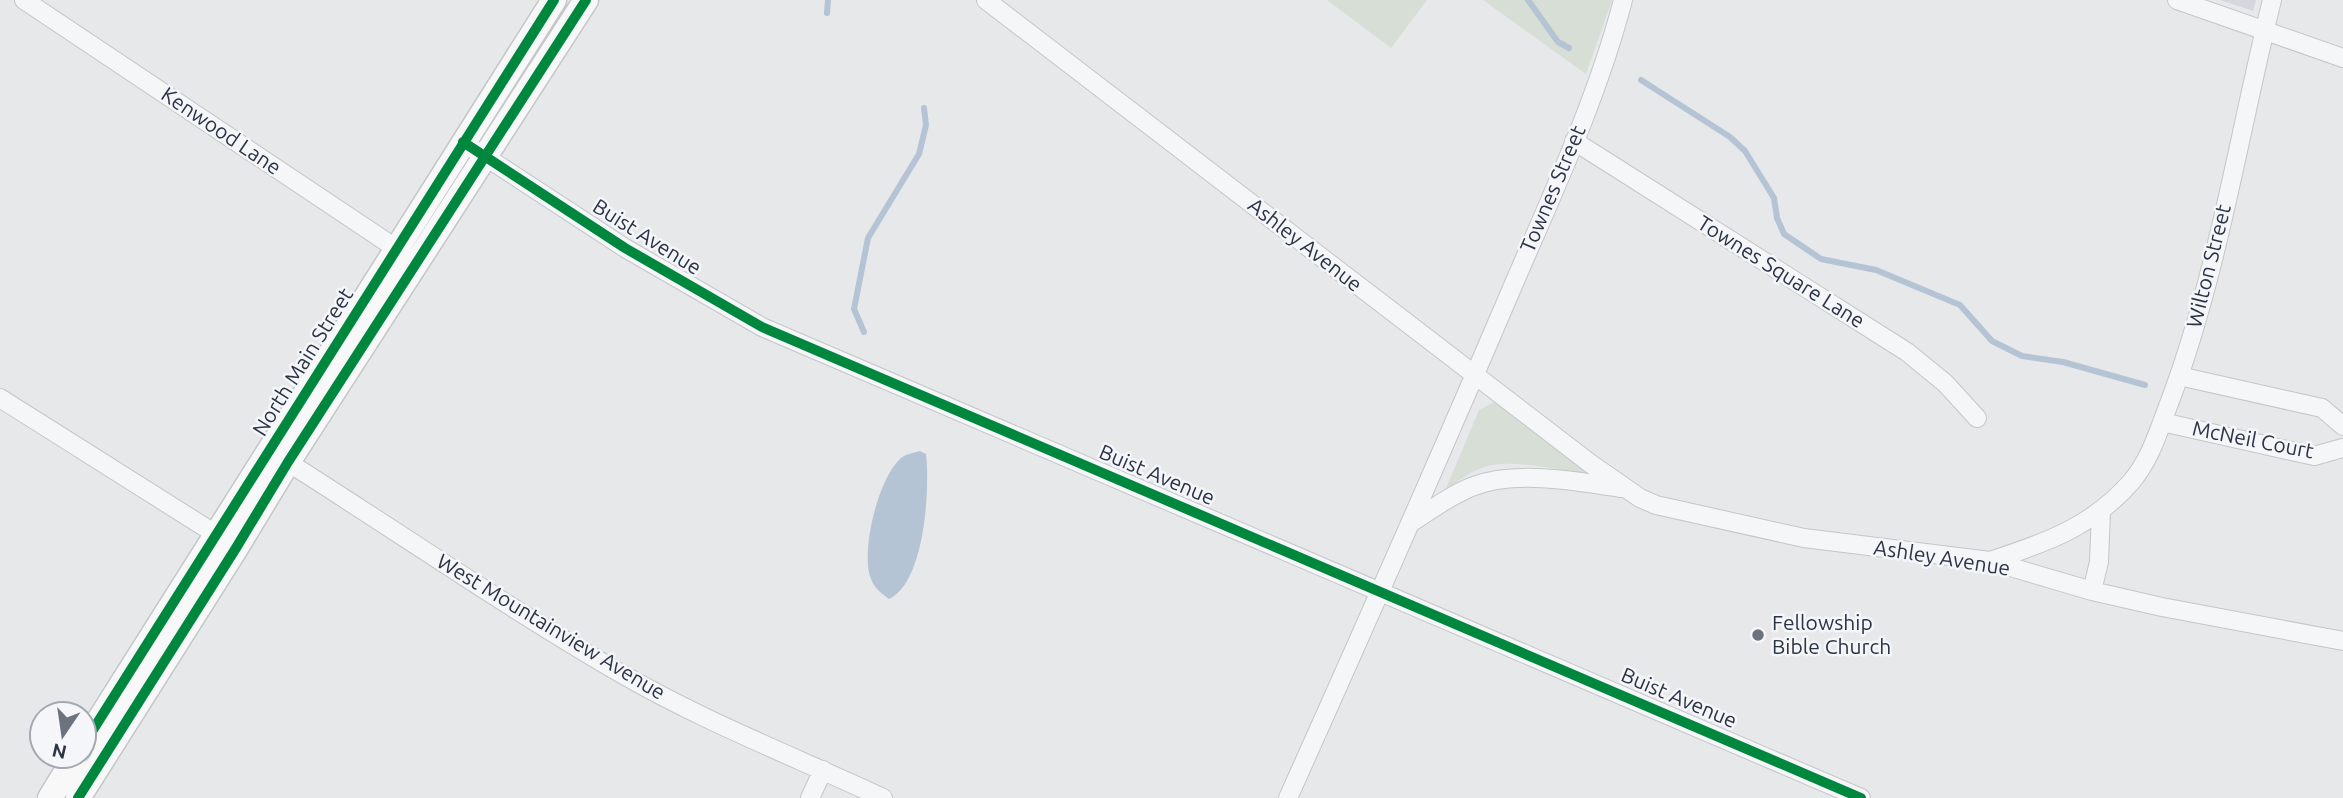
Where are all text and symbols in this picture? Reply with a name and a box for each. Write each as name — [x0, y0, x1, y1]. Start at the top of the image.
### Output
street label: Kenwood Lane — [157, 81, 286, 179]
street label: Townes Street — [1515, 122, 1590, 256]
street label: Ashley Avenue — [1244, 192, 1367, 296]
street label: Buist Avenue — [589, 193, 706, 279]
street label: Wilton Street — [2181, 202, 2235, 330]
street label: Townes Square Lane — [1694, 210, 1869, 332]
street label: North Main Street — [247, 283, 357, 440]
street label: McNeil Court — [2190, 415, 2316, 463]
street label: Buist Avenue — [1096, 439, 1219, 509]
street label: Ashley Avenue — [1872, 534, 2012, 580]
street label: West Mountainview Avenue — [433, 548, 670, 704]
place label: Fellowship Bible Church — [1772, 610, 1891, 658]
marker: Fellowship Bible Church — [1750, 627, 1766, 643]
street label: Buist Avenue — [1618, 662, 1741, 732]
north arrow — [28, 700, 98, 770]
text: N — [50, 739, 69, 764]

